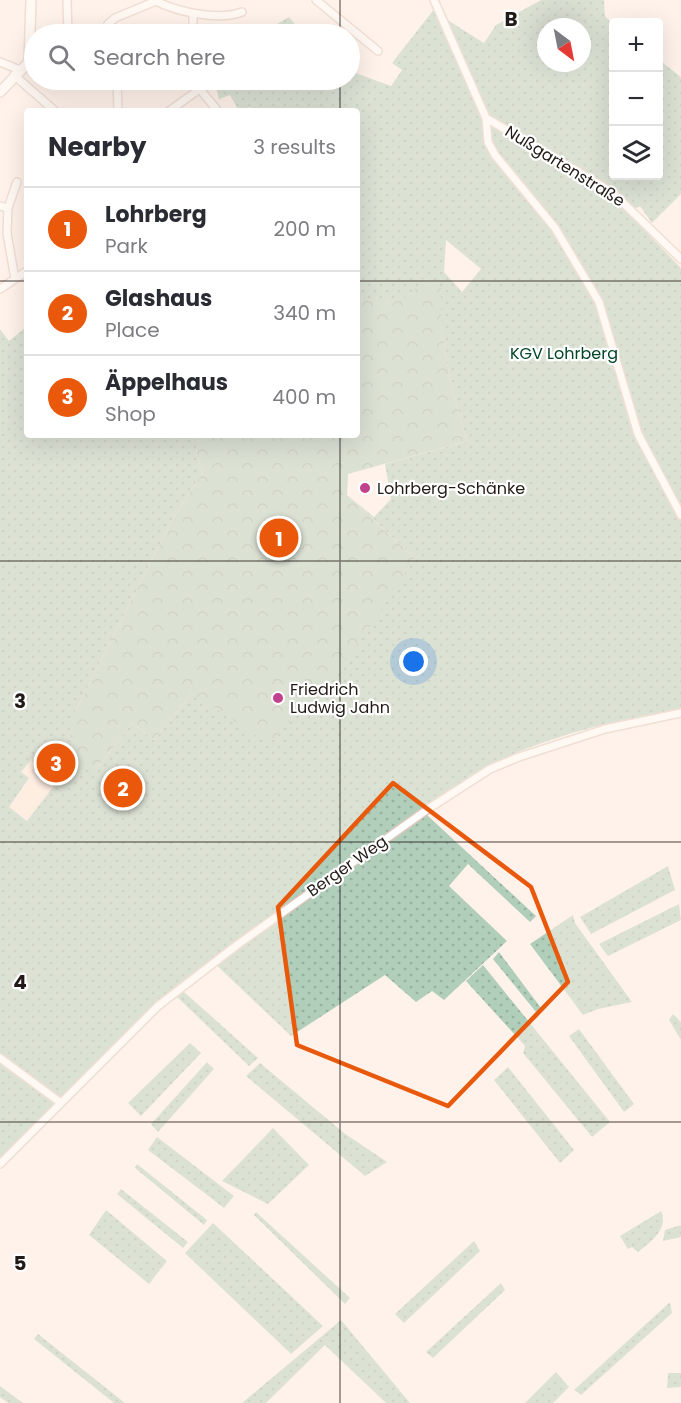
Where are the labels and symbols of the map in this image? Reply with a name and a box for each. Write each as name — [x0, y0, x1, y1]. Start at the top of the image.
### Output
text: B — [504, 5, 518, 33]
north arrow — [537, 18, 591, 72]
street label: Nußgartenstraße — [500, 120, 630, 212]
park label: KGV Lohrberg — [510, 342, 618, 365]
place label: Lohrberg-Schänke — [377, 477, 525, 500]
marker: Lohrberg-Schänke — [358, 481, 372, 495]
pin: 1 — [260, 516, 298, 560]
your location — [399, 647, 428, 676]
place label: Friedrich Ludwig Jahn — [290, 678, 390, 719]
text: 3 — [14, 687, 26, 715]
marker: Friedrich Ludwig Jahn — [271, 691, 285, 705]
pin: 3 — [36, 740, 76, 786]
pin: 2 — [104, 766, 142, 810]
street label: Berger Weg — [302, 830, 392, 902]
text: 4 — [13, 968, 27, 996]
text: 5 — [14, 1249, 27, 1277]

